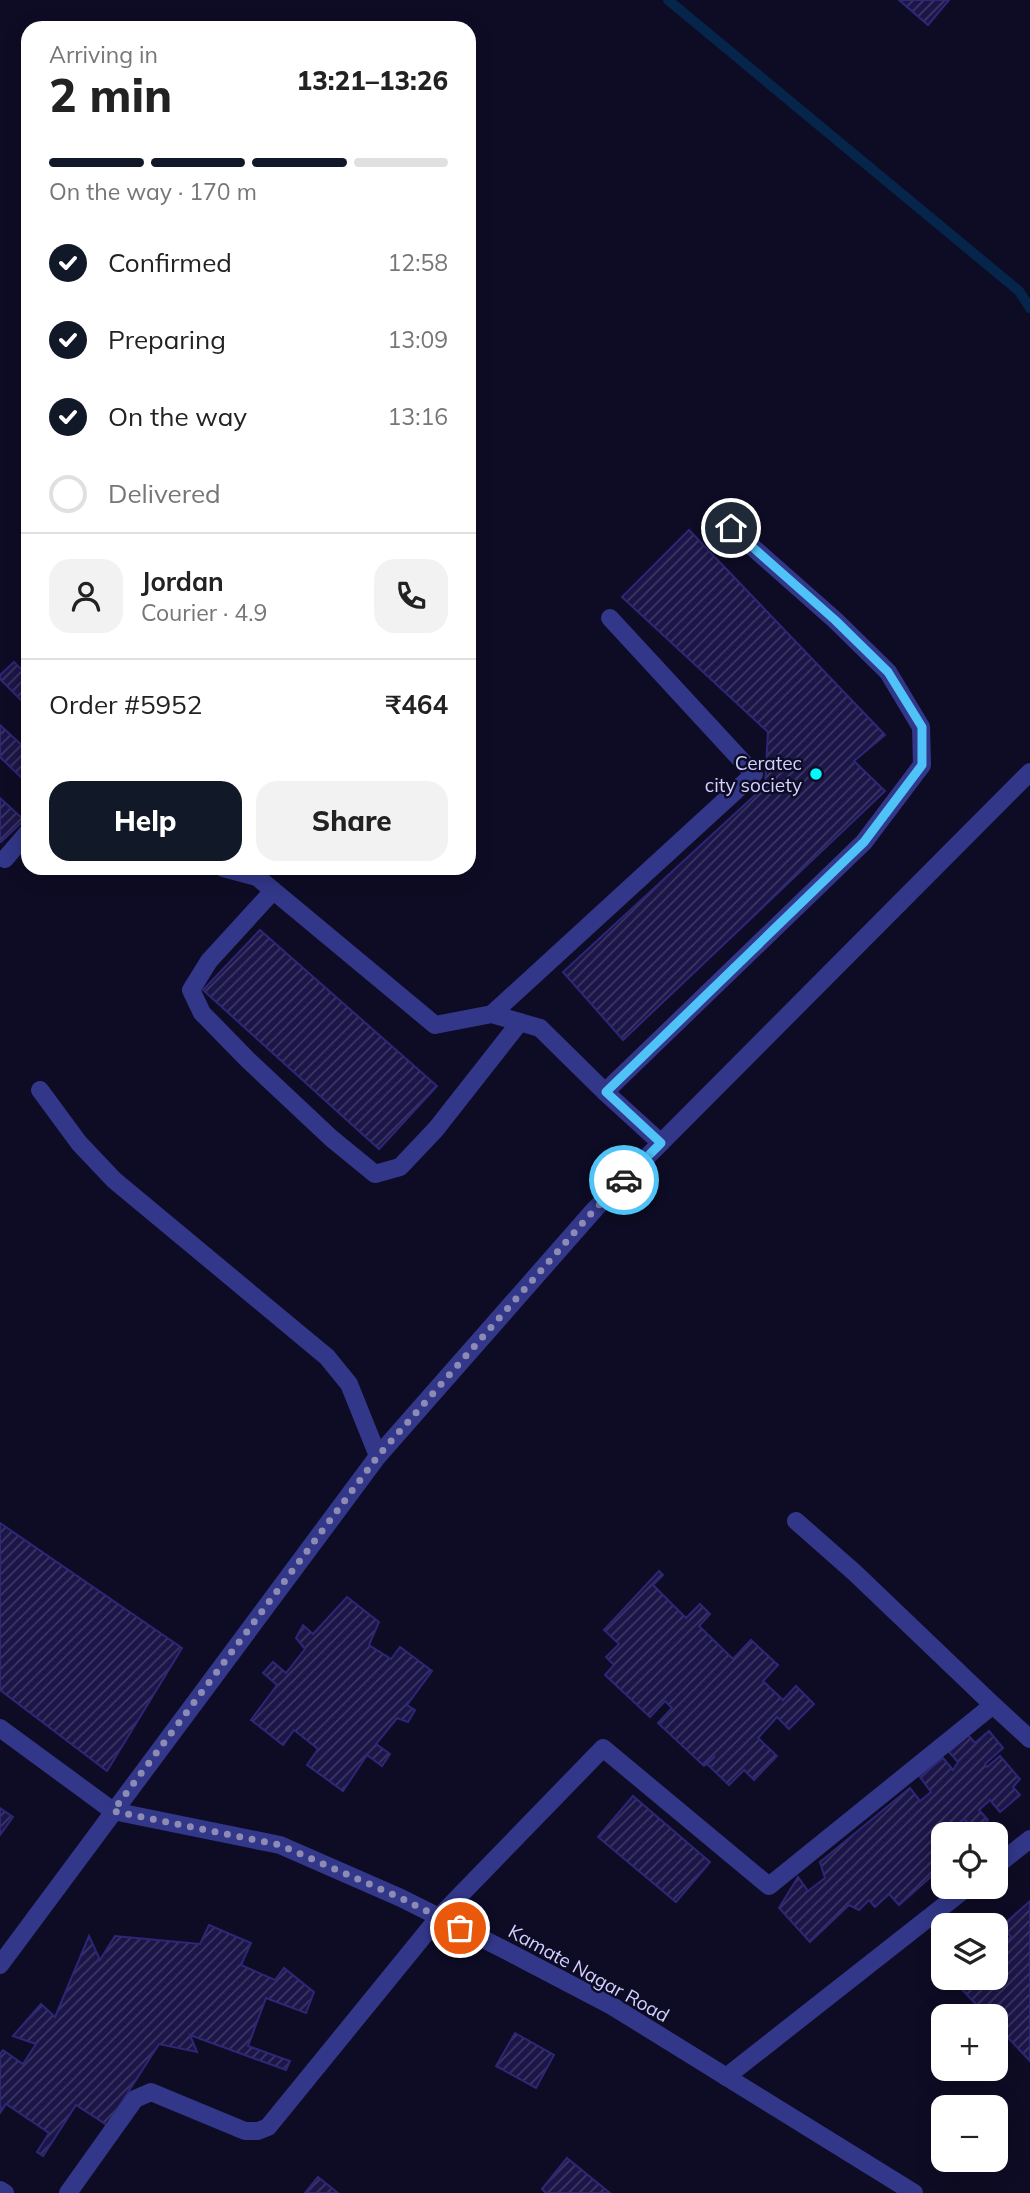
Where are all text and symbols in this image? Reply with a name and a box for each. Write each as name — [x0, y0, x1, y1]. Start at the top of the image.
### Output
text: Arriving in — [49, 40, 158, 69]
text: 13:21–13:26 — [297, 64, 448, 97]
text: 2 min — [49, 66, 172, 124]
text: On the way · 170 m — [49, 177, 257, 206]
icon: check — [49, 244, 87, 282]
text: Confirmed — [108, 246, 232, 279]
text: 12:58 — [388, 248, 448, 277]
icon: check — [49, 321, 87, 359]
text: Preparing — [108, 323, 226, 356]
text: 13:09 — [388, 325, 448, 354]
icon: check — [49, 398, 87, 436]
text: On the way — [108, 400, 247, 433]
text: 13:16 — [388, 402, 448, 431]
text: Delivered — [108, 477, 221, 510]
pin — [701, 498, 761, 558]
icon: home — [712, 509, 750, 547]
button: person — [49, 559, 123, 633]
button: phone — [374, 559, 448, 633]
text: Jordan — [141, 565, 224, 598]
text: Courier · 4.9 — [141, 598, 267, 627]
text: Order #5952 — [49, 688, 202, 721]
text: ₹464 — [386, 688, 448, 721]
place label: Ceratec city society — [705, 751, 802, 797]
marker: Ceratec city society — [808, 766, 824, 782]
button: Help — [49, 781, 242, 861]
button: Share — [256, 781, 448, 861]
courier — [589, 1145, 659, 1215]
icon: car — [605, 1161, 643, 1199]
map controls — [931, 1822, 1008, 2172]
button: locate — [931, 1822, 1008, 1899]
pin — [430, 1898, 490, 1958]
icon: bag — [441, 1909, 479, 1947]
button: layers — [931, 1913, 1008, 1990]
street label: Kamate Nagar Road — [504, 1919, 674, 2027]
button: + — [931, 2004, 1008, 2081]
button: − — [931, 2095, 1008, 2172]

